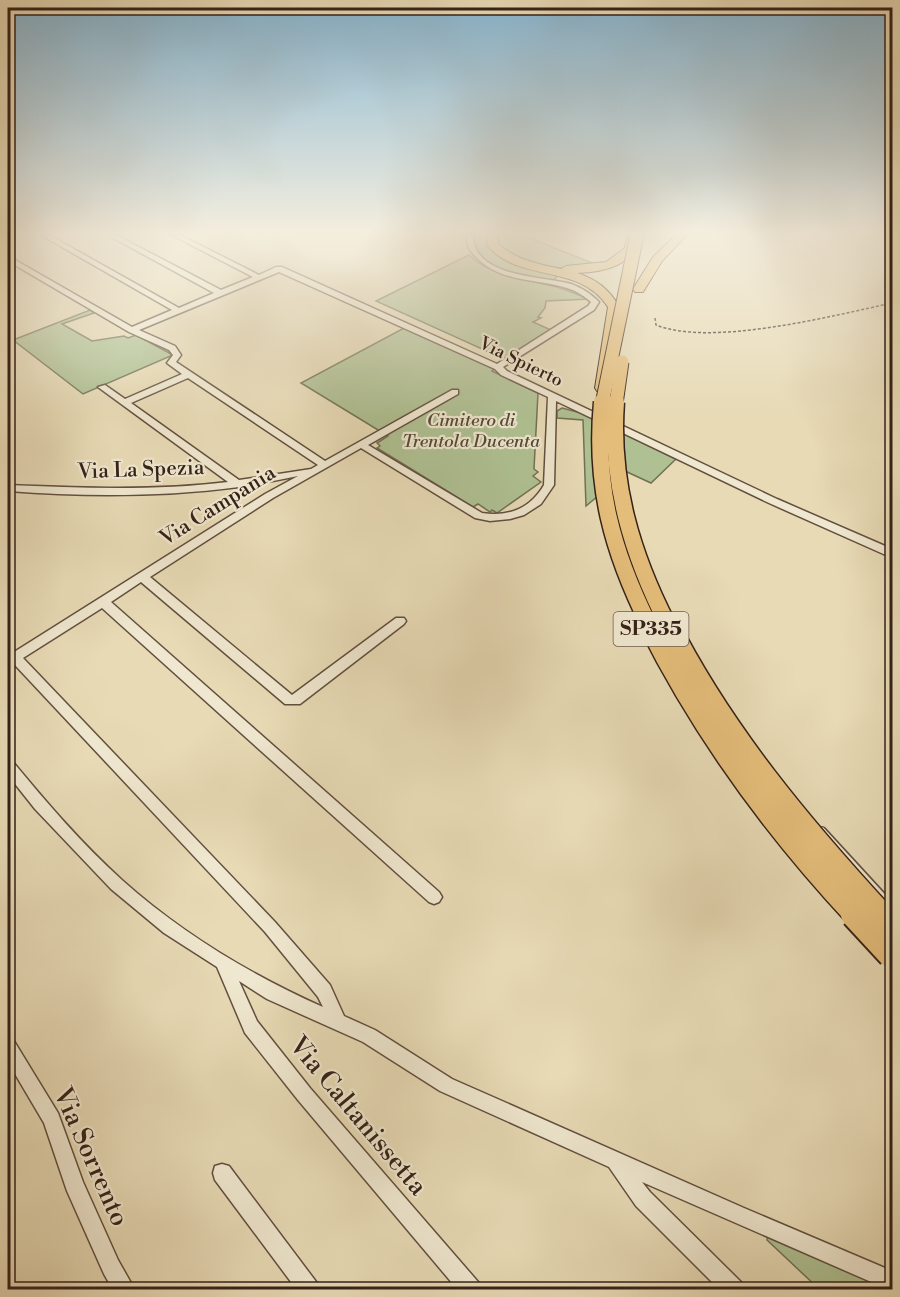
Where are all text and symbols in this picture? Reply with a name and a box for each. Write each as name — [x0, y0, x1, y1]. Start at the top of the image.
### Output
street label: Via Spierto — [474, 331, 567, 392]
park label: Cimitero di Trentola Ducenta — [402, 409, 541, 453]
street label: Via La Spezia — [76, 455, 205, 485]
street label: Via Campania — [154, 460, 281, 553]
road number: SP335 — [614, 612, 688, 646]
street label: Via Caltanissetta — [282, 1029, 434, 1203]
street label: Via Sorrento — [46, 1082, 136, 1231]

